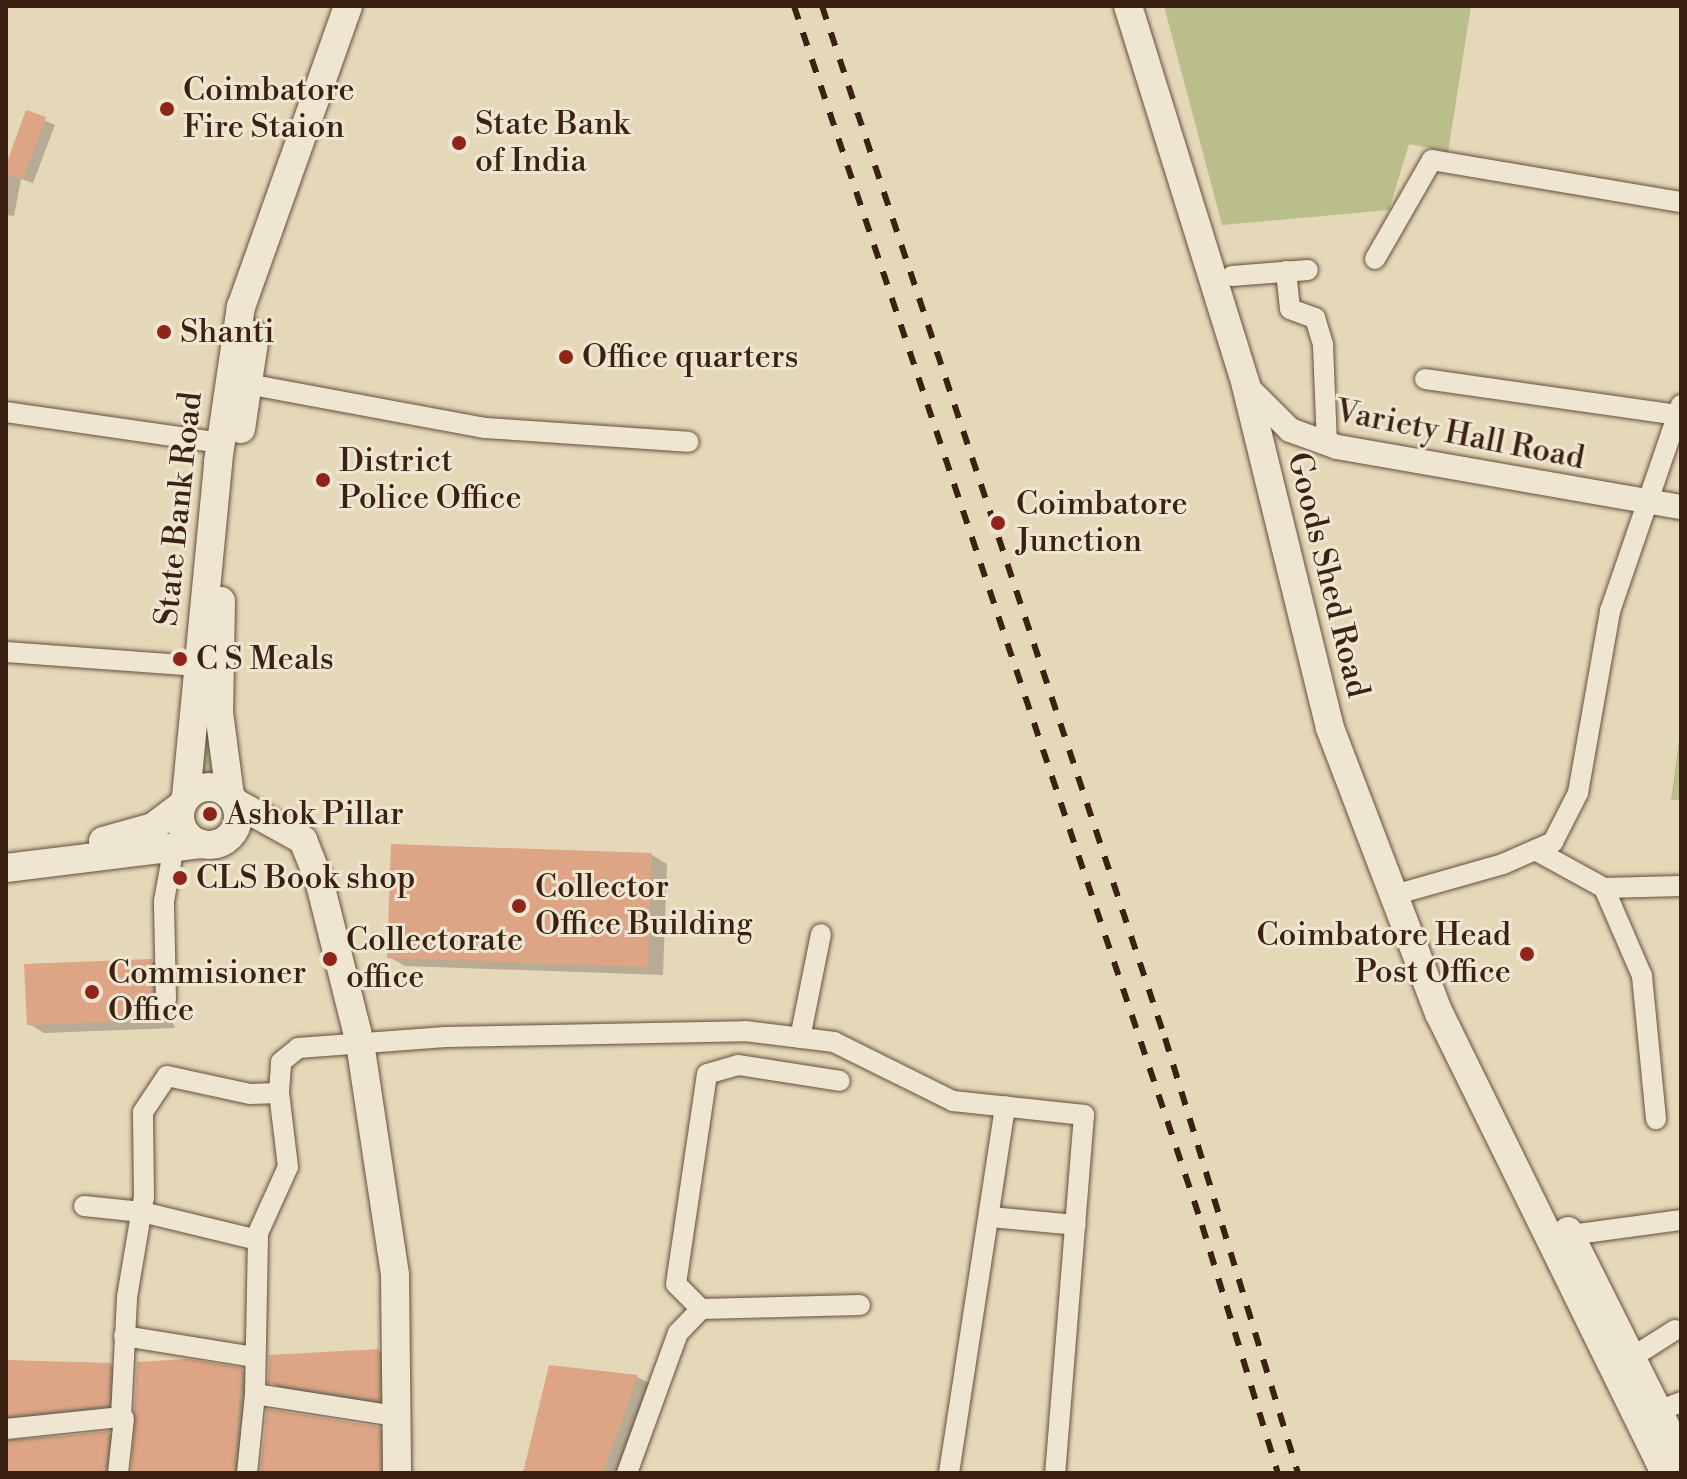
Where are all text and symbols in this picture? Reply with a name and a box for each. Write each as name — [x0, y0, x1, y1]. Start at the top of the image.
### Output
place label: Coimbatore Fire Staion — [183, 72, 355, 147]
marker: Coimbatore Fire Staion — [158, 100, 176, 118]
place label: State Bank of India — [475, 106, 630, 181]
marker: State Bank of India — [450, 134, 468, 152]
place label: Shanti — [180, 313, 275, 351]
marker: Shanti — [155, 323, 173, 341]
place label: Office quarters — [582, 338, 799, 376]
marker: Office quarters — [557, 348, 575, 366]
street label: State Bank Road — [148, 390, 210, 628]
street label: Variety Hall Road — [1332, 392, 1588, 478]
place label: District Police Office — [339, 443, 522, 518]
street label: Goods Shed Road — [1279, 449, 1377, 701]
marker: District Police Office — [314, 471, 332, 489]
place label: Coimbatore Junction — [1016, 486, 1188, 561]
marker: Coimbatore Junction — [987, 512, 1009, 534]
place label: C S Meals — [196, 640, 334, 678]
marker: C S Meals — [171, 650, 189, 668]
place label: Ashok Pillar — [226, 795, 404, 833]
marker: Ashok Pillar — [201, 805, 219, 823]
place label: CLS Book shop — [196, 859, 415, 897]
marker: CLS Book shop — [171, 869, 189, 887]
place label: Collector Office Building — [535, 869, 753, 944]
marker: Collector Office Building — [510, 897, 528, 915]
place label: Coimbatore Head Post Office — [1257, 917, 1511, 992]
place label: Collectorate office — [346, 922, 523, 997]
marker: Coimbatore Head Post Office — [1518, 945, 1536, 963]
marker: Collectorate office — [321, 950, 339, 968]
place label: Commisioner Office — [108, 955, 306, 1030]
marker: Commisioner Office — [83, 983, 101, 1001]

